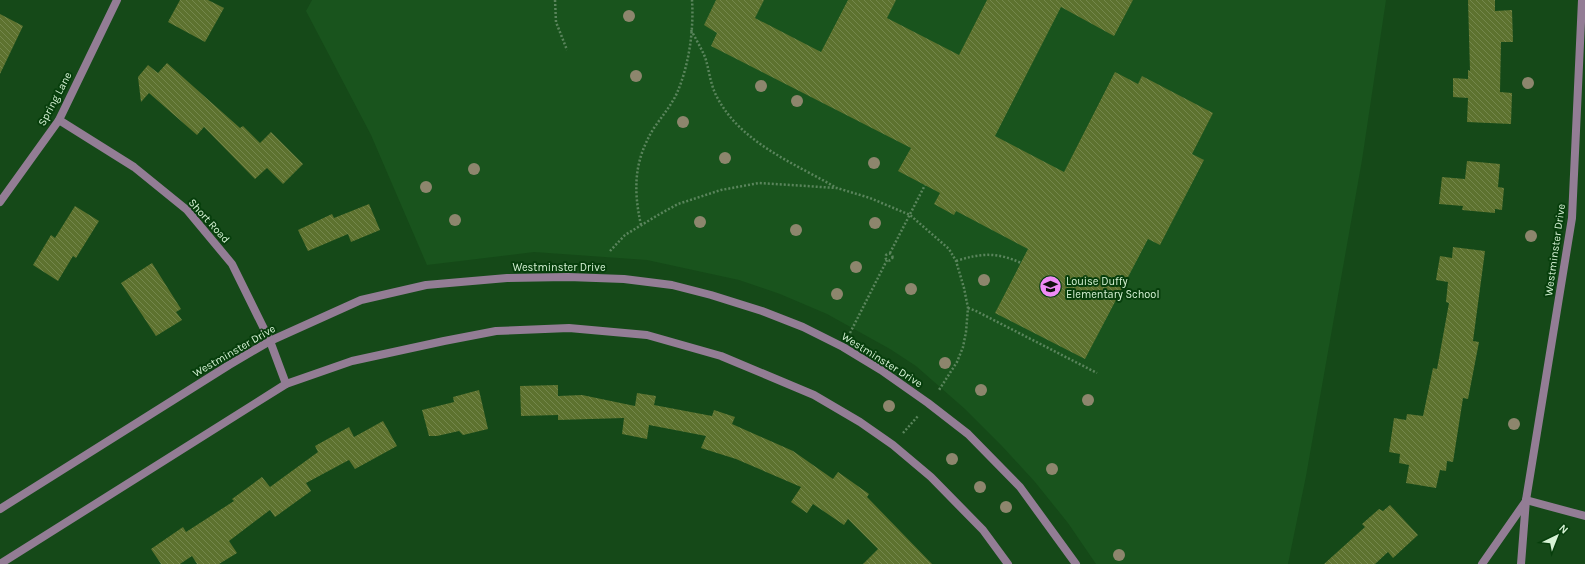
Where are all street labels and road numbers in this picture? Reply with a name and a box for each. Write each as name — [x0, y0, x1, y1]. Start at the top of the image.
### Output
street label: Spring Lane — [35, 69, 75, 128]
street label: Short Road — [186, 196, 232, 246]
street label: Westminster Drive — [1542, 203, 1568, 297]
street label: Westminster Drive — [512, 261, 606, 274]
street label: Westminster Drive — [190, 322, 278, 380]
street label: Westminster Drive — [839, 330, 925, 390]

